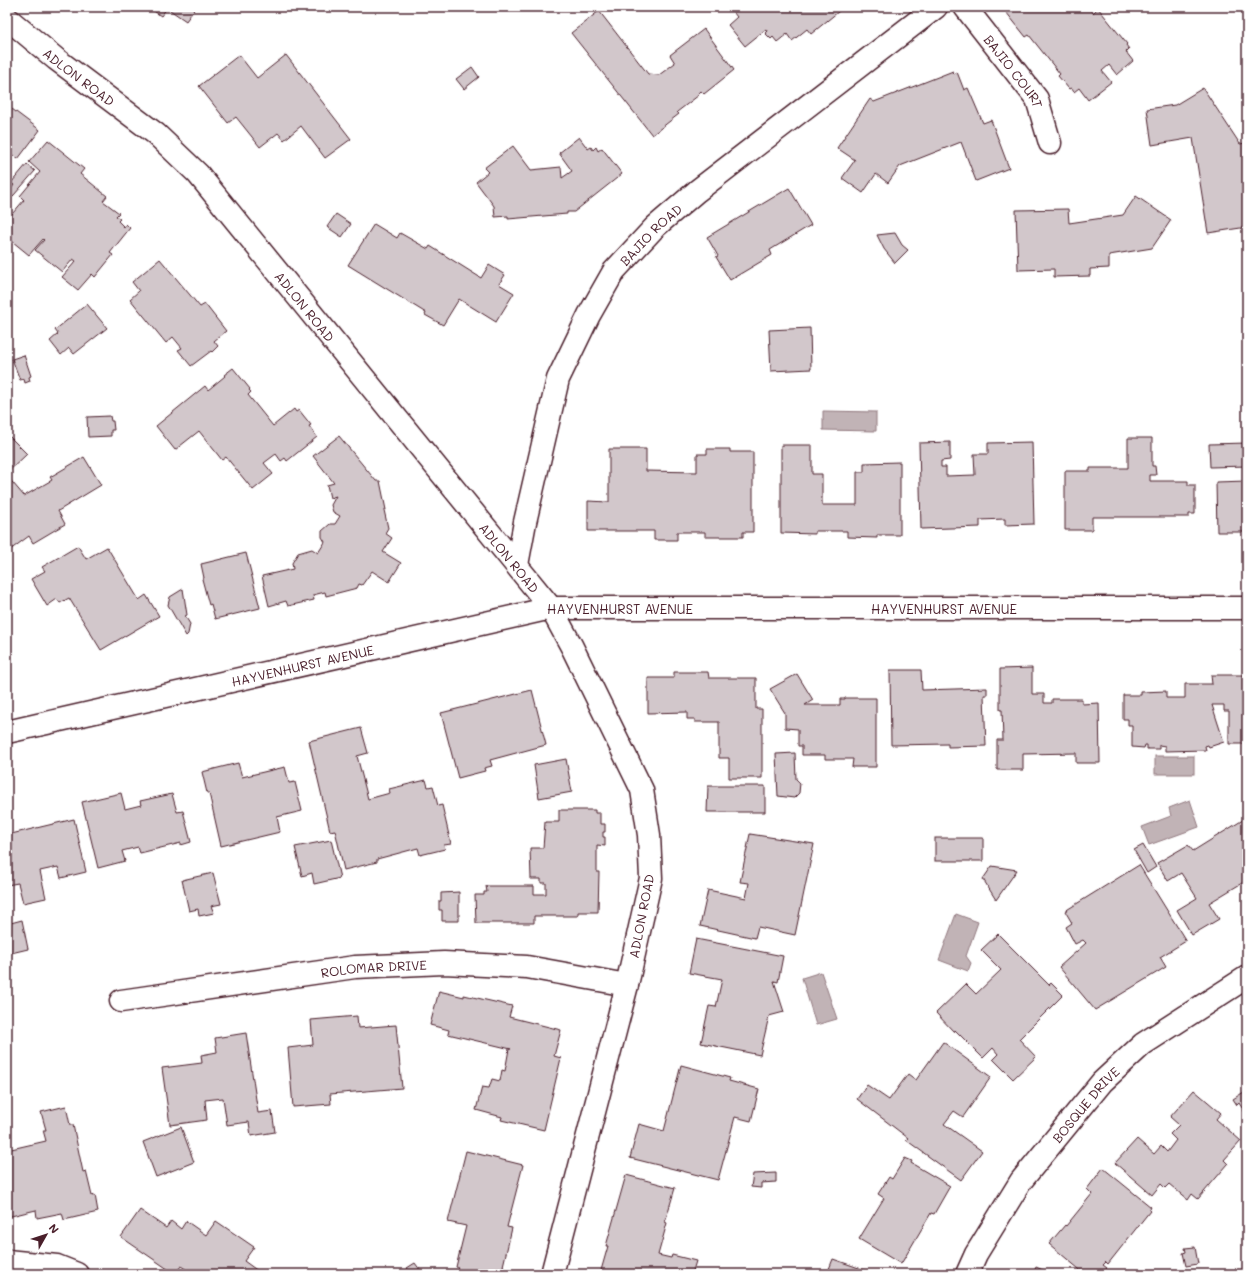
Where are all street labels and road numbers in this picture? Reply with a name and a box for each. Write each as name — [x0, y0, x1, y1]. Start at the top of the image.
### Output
street label: BAJIO COURT — [981, 31, 1048, 109]
street label: ADLON ROAD — [40, 44, 119, 109]
street label: BAJIO ROAD — [615, 200, 685, 269]
street label: ADLON ROAD — [272, 267, 339, 345]
street label: ADLON ROAD — [476, 519, 543, 596]
street label: HAYVENHURST AVENUE — [547, 600, 693, 617]
street label: HAYVENHURST AVENUE — [871, 600, 1017, 617]
street label: HAYVENHURST AVENUE — [229, 640, 375, 689]
street label: ADLON ROAD — [625, 872, 658, 960]
street label: ROLOMAR DRIVE — [319, 955, 427, 980]
street label: BOSQUE DRIVE — [1048, 1062, 1122, 1145]

